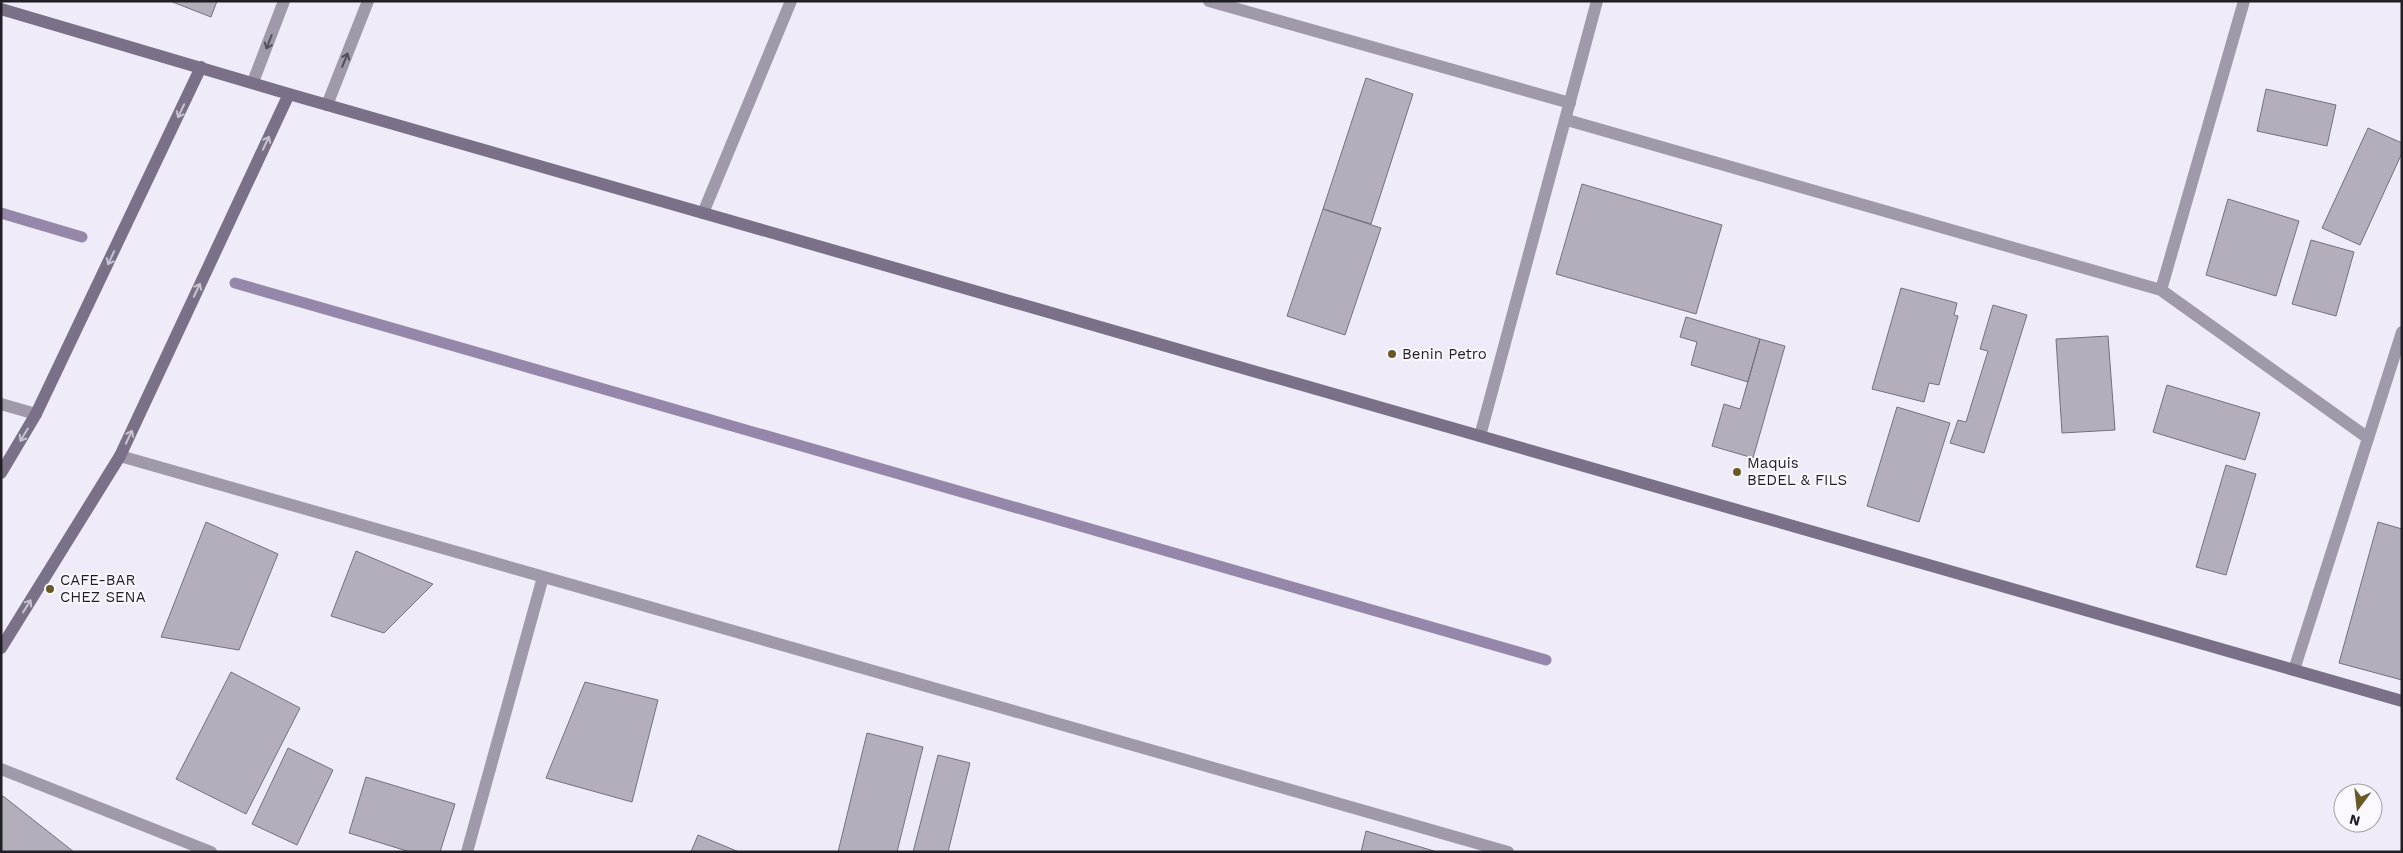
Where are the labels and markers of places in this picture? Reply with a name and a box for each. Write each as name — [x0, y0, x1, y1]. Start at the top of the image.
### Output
place label: Benin Petro — [1402, 345, 1487, 363]
marker: Benin Petro — [1386, 348, 1398, 360]
place label: Maquis BEDEL & FILS — [1747, 454, 1847, 489]
marker: Maquis BEDEL & FILS — [1731, 466, 1743, 478]
place label: CAFE-BAR CHEZ SENA — [60, 571, 146, 606]
marker: CAFE-BAR CHEZ SENA — [44, 583, 56, 595]

